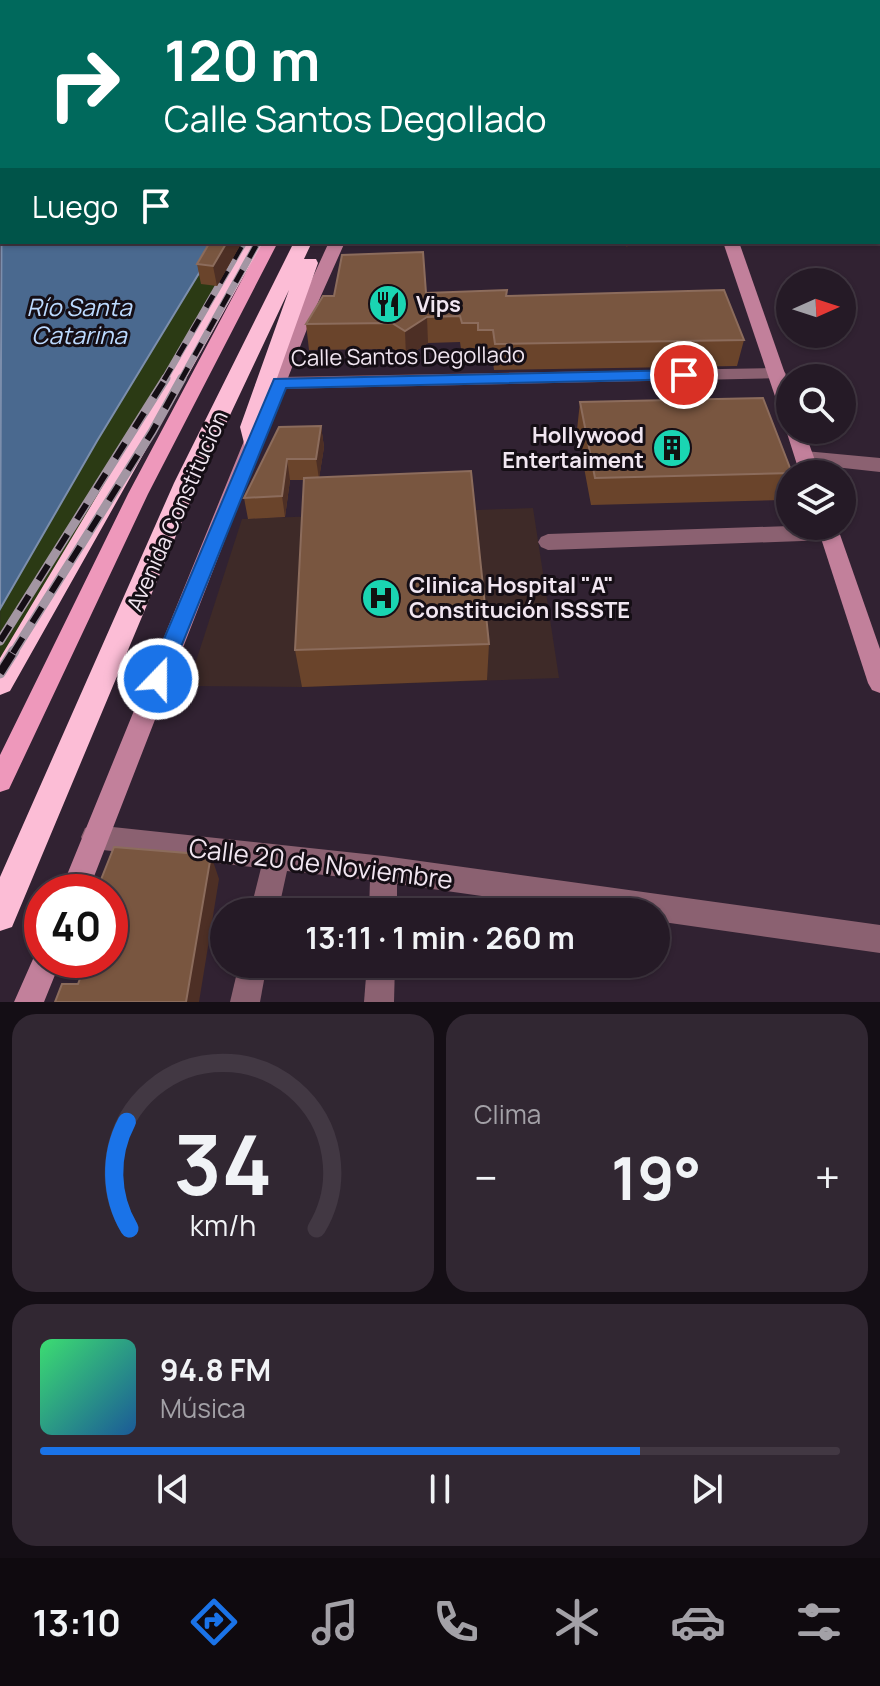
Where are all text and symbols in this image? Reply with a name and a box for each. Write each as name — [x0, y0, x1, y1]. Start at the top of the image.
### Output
text: 120 m — [164, 21, 320, 98]
icon: right — [32, 32, 136, 136]
text: Calle Santos Degollado — [164, 94, 547, 143]
icon: arrive — [134, 184, 178, 228]
text: Luego — [32, 186, 118, 227]
north arrow — [776, 268, 856, 348]
map controls — [776, 268, 856, 540]
restaurant icon: Vips — [367, 283, 409, 325]
place label: Vips — [416, 289, 461, 319]
water label: Río Santa Catarina — [26, 290, 133, 351]
street label: Calle Santos Degollado — [291, 339, 525, 373]
pin — [650, 341, 718, 409]
icon: arrive — [662, 353, 706, 397]
button: search — [776, 364, 856, 444]
street label: Avenida Constitución — [119, 406, 235, 616]
place label: Hollywood Entertaiment — [502, 420, 644, 475]
building icon: Hollywood Entertaiment — [651, 427, 693, 469]
button: layers — [776, 460, 856, 540]
place label: Clinica Hospital "A" Constitución ISSSTE — [409, 570, 630, 625]
hospital icon: Clinica Hospital "A" Constitución ISSSTE — [360, 577, 402, 619]
position arrow — [116, 637, 200, 721]
street label: Calle 20 de Noviembre — [187, 829, 455, 897]
speed limit sign: 40 — [24, 874, 128, 978]
text: 13:11 · 1 min · 260 m — [305, 917, 575, 958]
text: Clima — [474, 1096, 541, 1132]
text: 34 — [173, 1106, 273, 1220]
text: 19° — [611, 1136, 701, 1218]
text: − — [474, 1147, 498, 1207]
text: + — [815, 1147, 840, 1207]
text: km/h — [190, 1206, 256, 1245]
text: 94.8 FM — [160, 1349, 271, 1390]
text: Música — [160, 1390, 246, 1426]
icon: previous — [151, 1467, 195, 1511]
icon: pause — [418, 1467, 462, 1511]
icon: next — [685, 1467, 729, 1511]
icon: directions — [186, 1594, 242, 1650]
icon: music — [307, 1594, 363, 1650]
icon: phone — [428, 1594, 484, 1650]
icon: climate — [549, 1594, 605, 1650]
icon: car — [670, 1594, 726, 1650]
icon: filters — [791, 1594, 847, 1650]
text: 13:10 — [33, 1598, 121, 1647]

